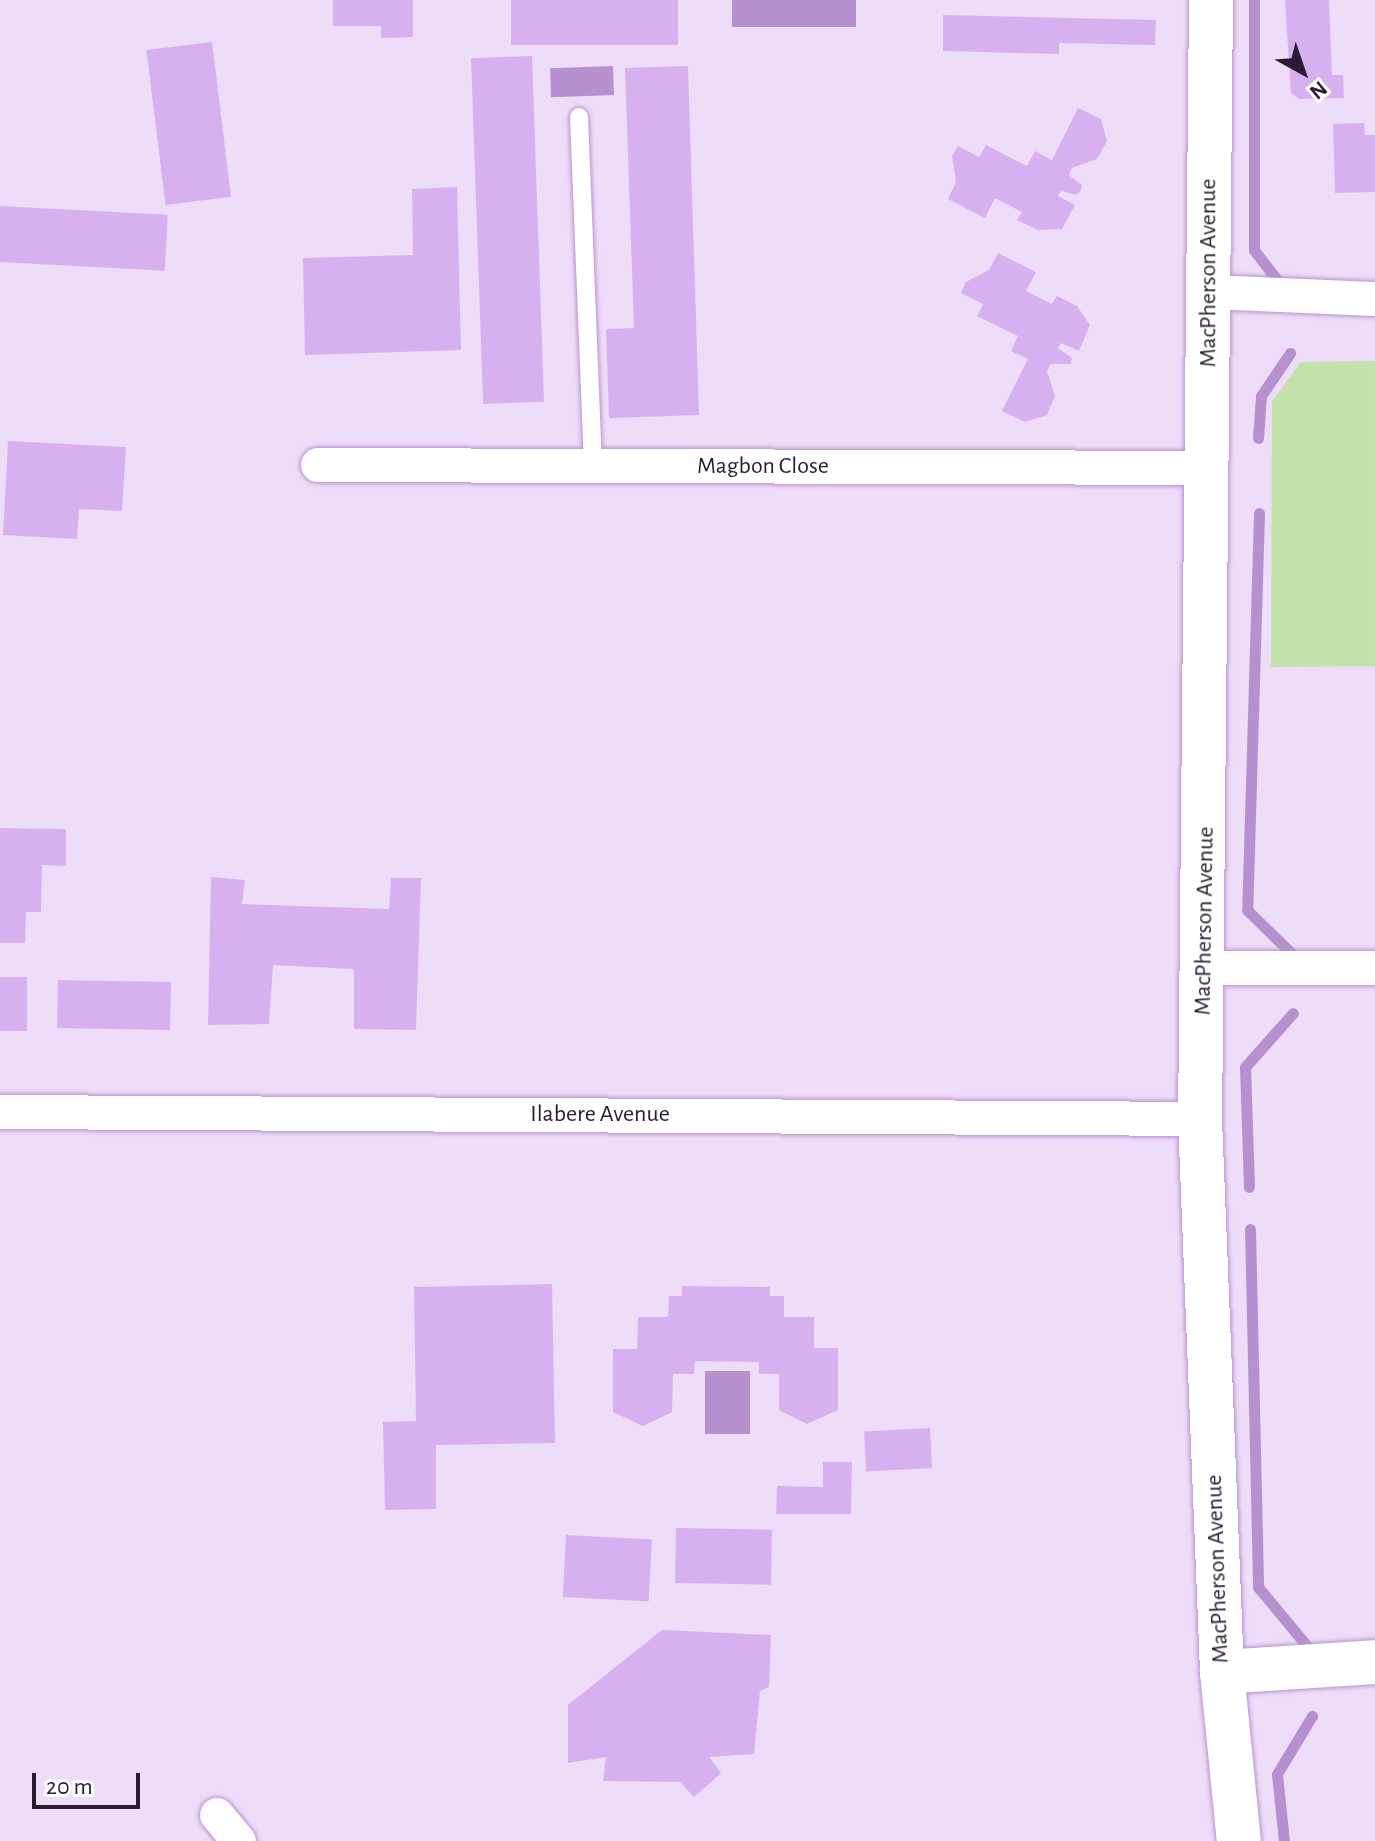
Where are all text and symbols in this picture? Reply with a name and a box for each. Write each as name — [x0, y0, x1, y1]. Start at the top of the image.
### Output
north arrow — [1263, 32, 1343, 112]
text: N — [1306, 77, 1331, 104]
street label: MacPherson Avenue — [1195, 179, 1223, 367]
street label: Magbon Close — [697, 453, 829, 481]
street label: MacPherson Avenue — [1189, 826, 1221, 1016]
street label: Ilabere Avenue — [530, 1101, 670, 1129]
street label: MacPherson Avenue — [1200, 1474, 1236, 1664]
scale bar — [36, 1757, 144, 1807]
text: 20 m — [46, 1775, 93, 1799]

